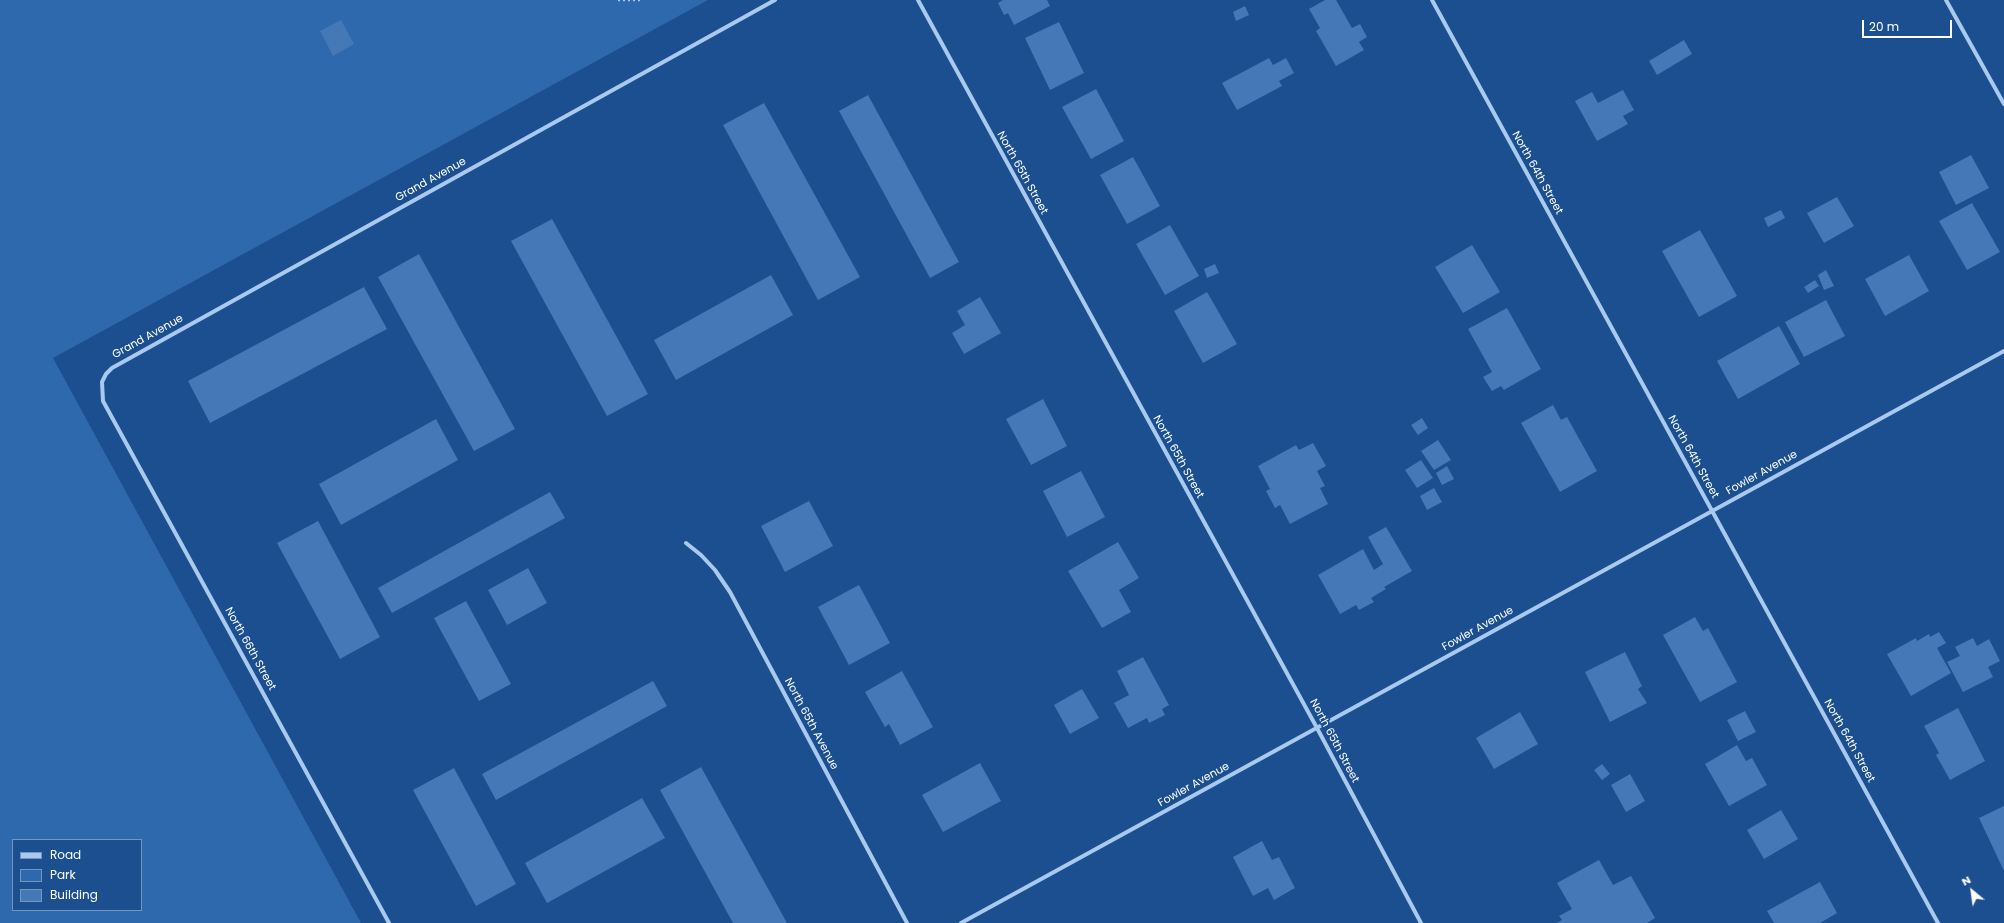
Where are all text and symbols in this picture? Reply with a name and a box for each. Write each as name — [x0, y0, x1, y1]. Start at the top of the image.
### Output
scale bar — [1864, 12, 1954, 38]
text: 20 m — [1869, 18, 1899, 35]
street label: North 65th Street — [994, 129, 1050, 217]
street label: North 64th Street — [1509, 129, 1565, 217]
street label: Grand Avenue — [393, 155, 469, 205]
street label: Grand Avenue — [110, 312, 186, 362]
street label: North 65th Street — [1150, 413, 1206, 501]
street label: North 64th Street — [1665, 413, 1721, 501]
street label: Fowler Avenue — [1724, 448, 1800, 498]
street label: Fowler Avenue — [1440, 604, 1516, 654]
street label: North 66th Street — [222, 605, 278, 693]
street label: North 65th Avenue — [781, 676, 841, 772]
street label: North 65th Street — [1306, 697, 1362, 785]
street label: North 64th Street — [1821, 697, 1877, 785]
street label: Fowler Avenue — [1156, 760, 1232, 810]
legend — [12, 839, 142, 911]
text: Road — [50, 846, 81, 863]
text: Park — [50, 866, 76, 883]
north arrow — [1952, 871, 1992, 911]
text: N — [1959, 872, 1974, 890]
text: Building — [50, 886, 98, 903]

